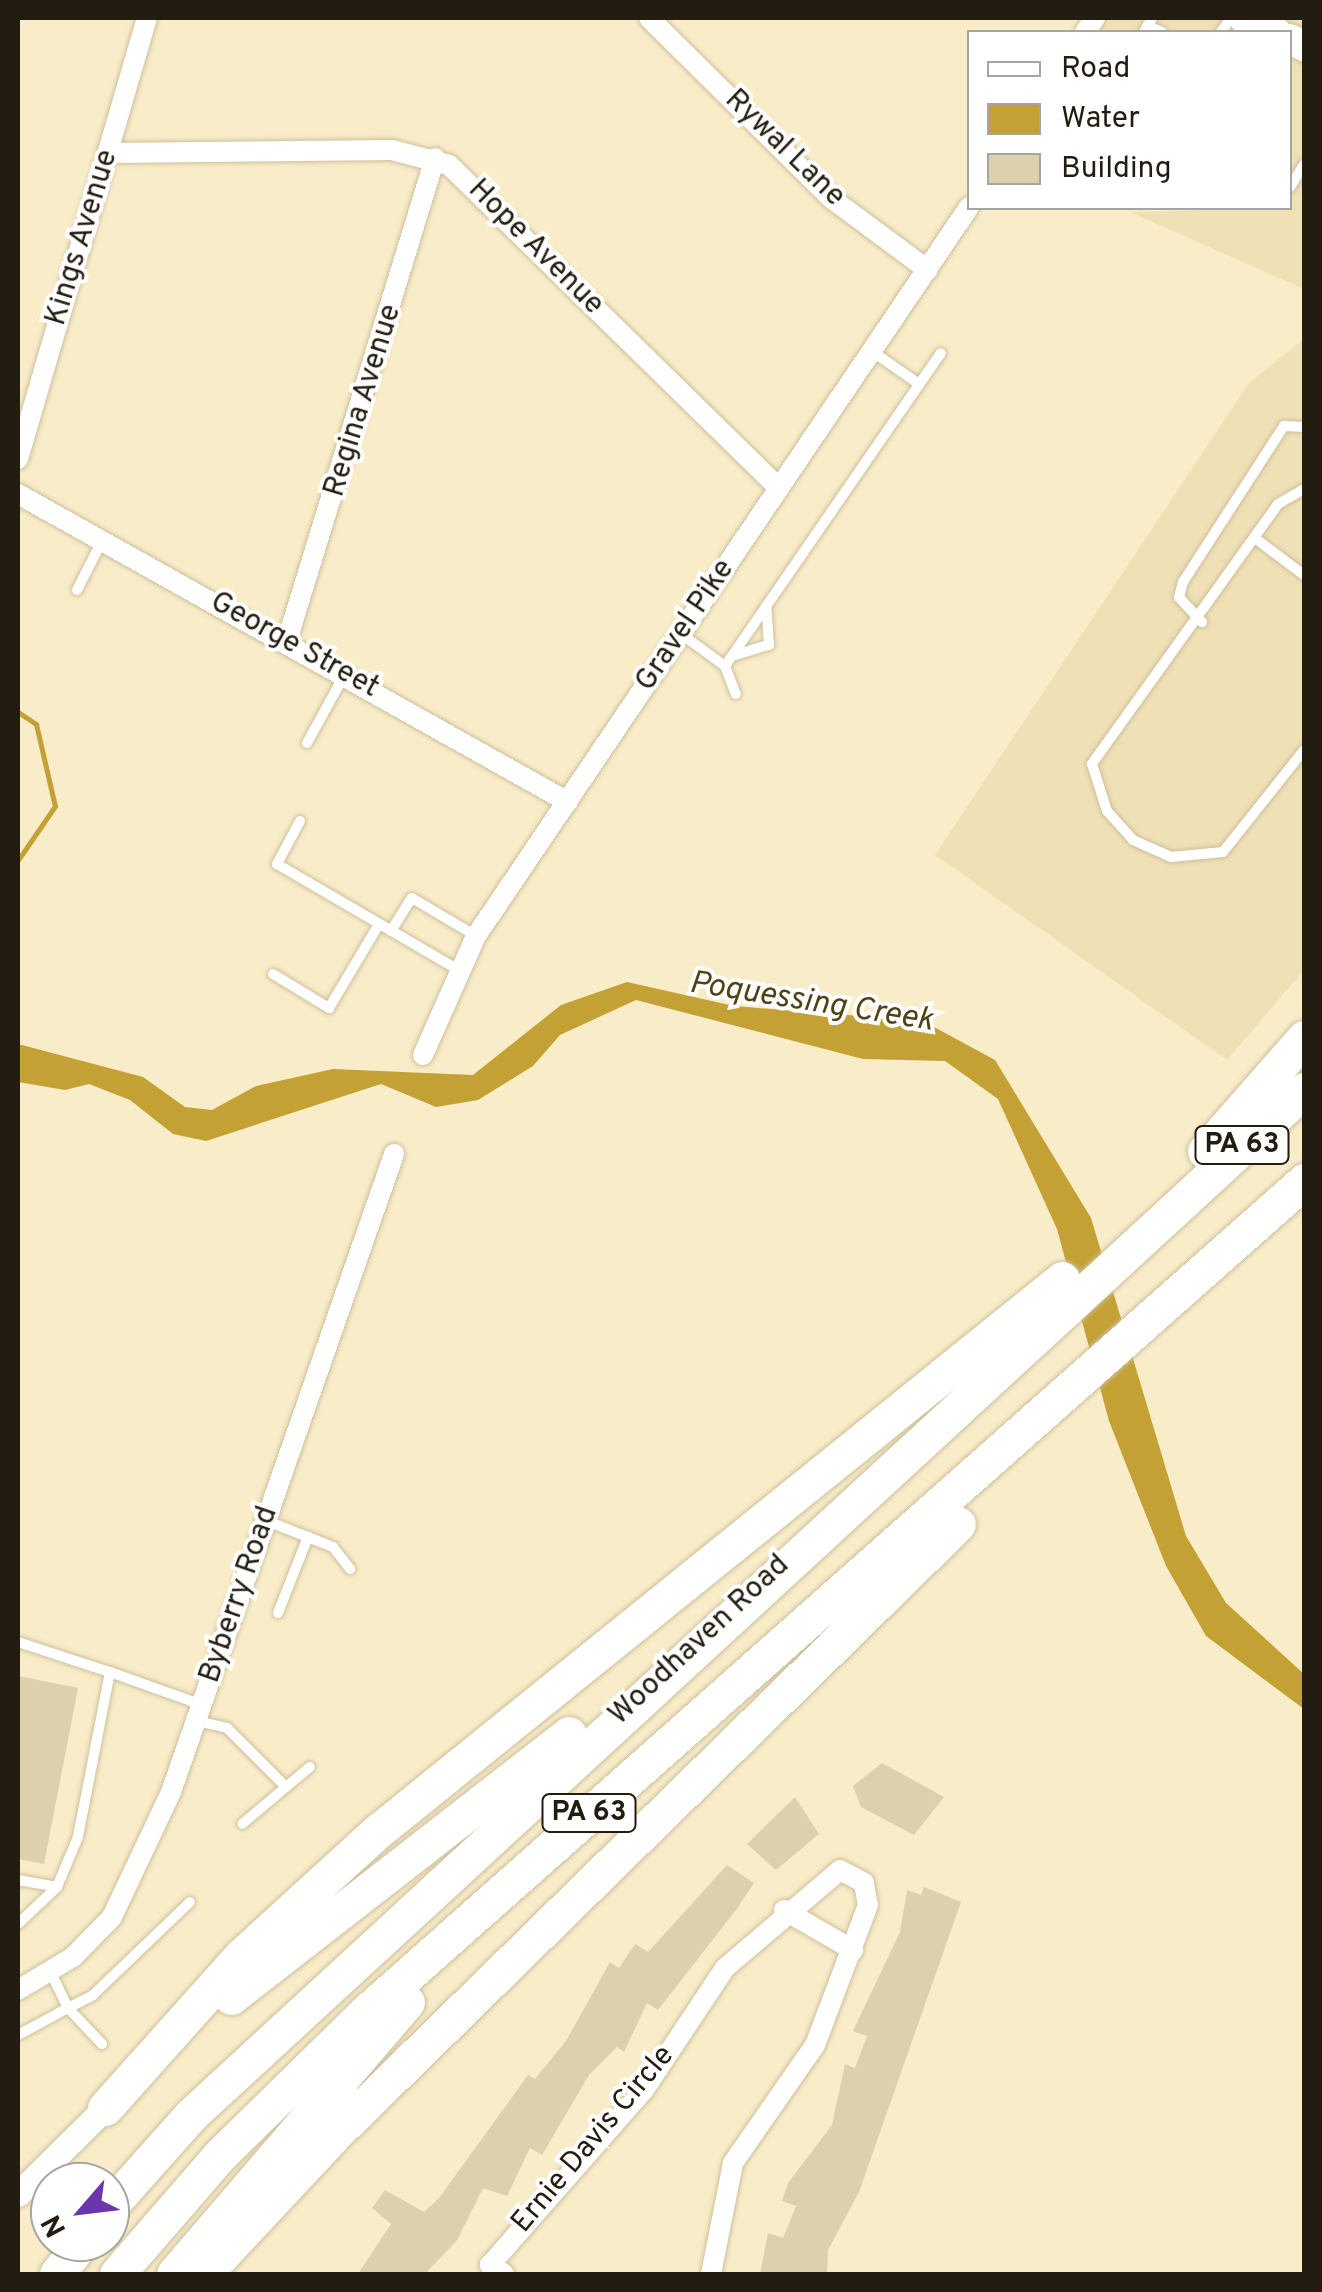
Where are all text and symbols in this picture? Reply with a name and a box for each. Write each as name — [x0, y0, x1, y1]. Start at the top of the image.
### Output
legend — [967, 30, 1292, 210]
text: Road — [1061, 51, 1130, 88]
street label: Rywal Lane — [716, 83, 852, 215]
text: Water — [1061, 101, 1140, 138]
street label: Kings Avenue — [39, 145, 127, 331]
text: Building — [1061, 151, 1172, 188]
street label: Hope Avenue — [459, 172, 611, 324]
street label: Regina Avenue — [317, 300, 411, 502]
street label: Gravel Pike — [629, 553, 743, 699]
street label: George Street — [203, 585, 385, 707]
water label: Poquessing Creek — [686, 965, 936, 1041]
road number: PA 63 — [1192, 1122, 1292, 1168]
street label: Byberry Road — [193, 1502, 287, 1688]
street label: Woodhaven Road — [602, 1548, 798, 1734]
road number: PA 63 — [539, 1790, 639, 1836]
street label: Ernie Davis Circle — [505, 2039, 683, 2241]
north arrow — [30, 2162, 130, 2262]
text: N — [35, 2208, 76, 2242]

